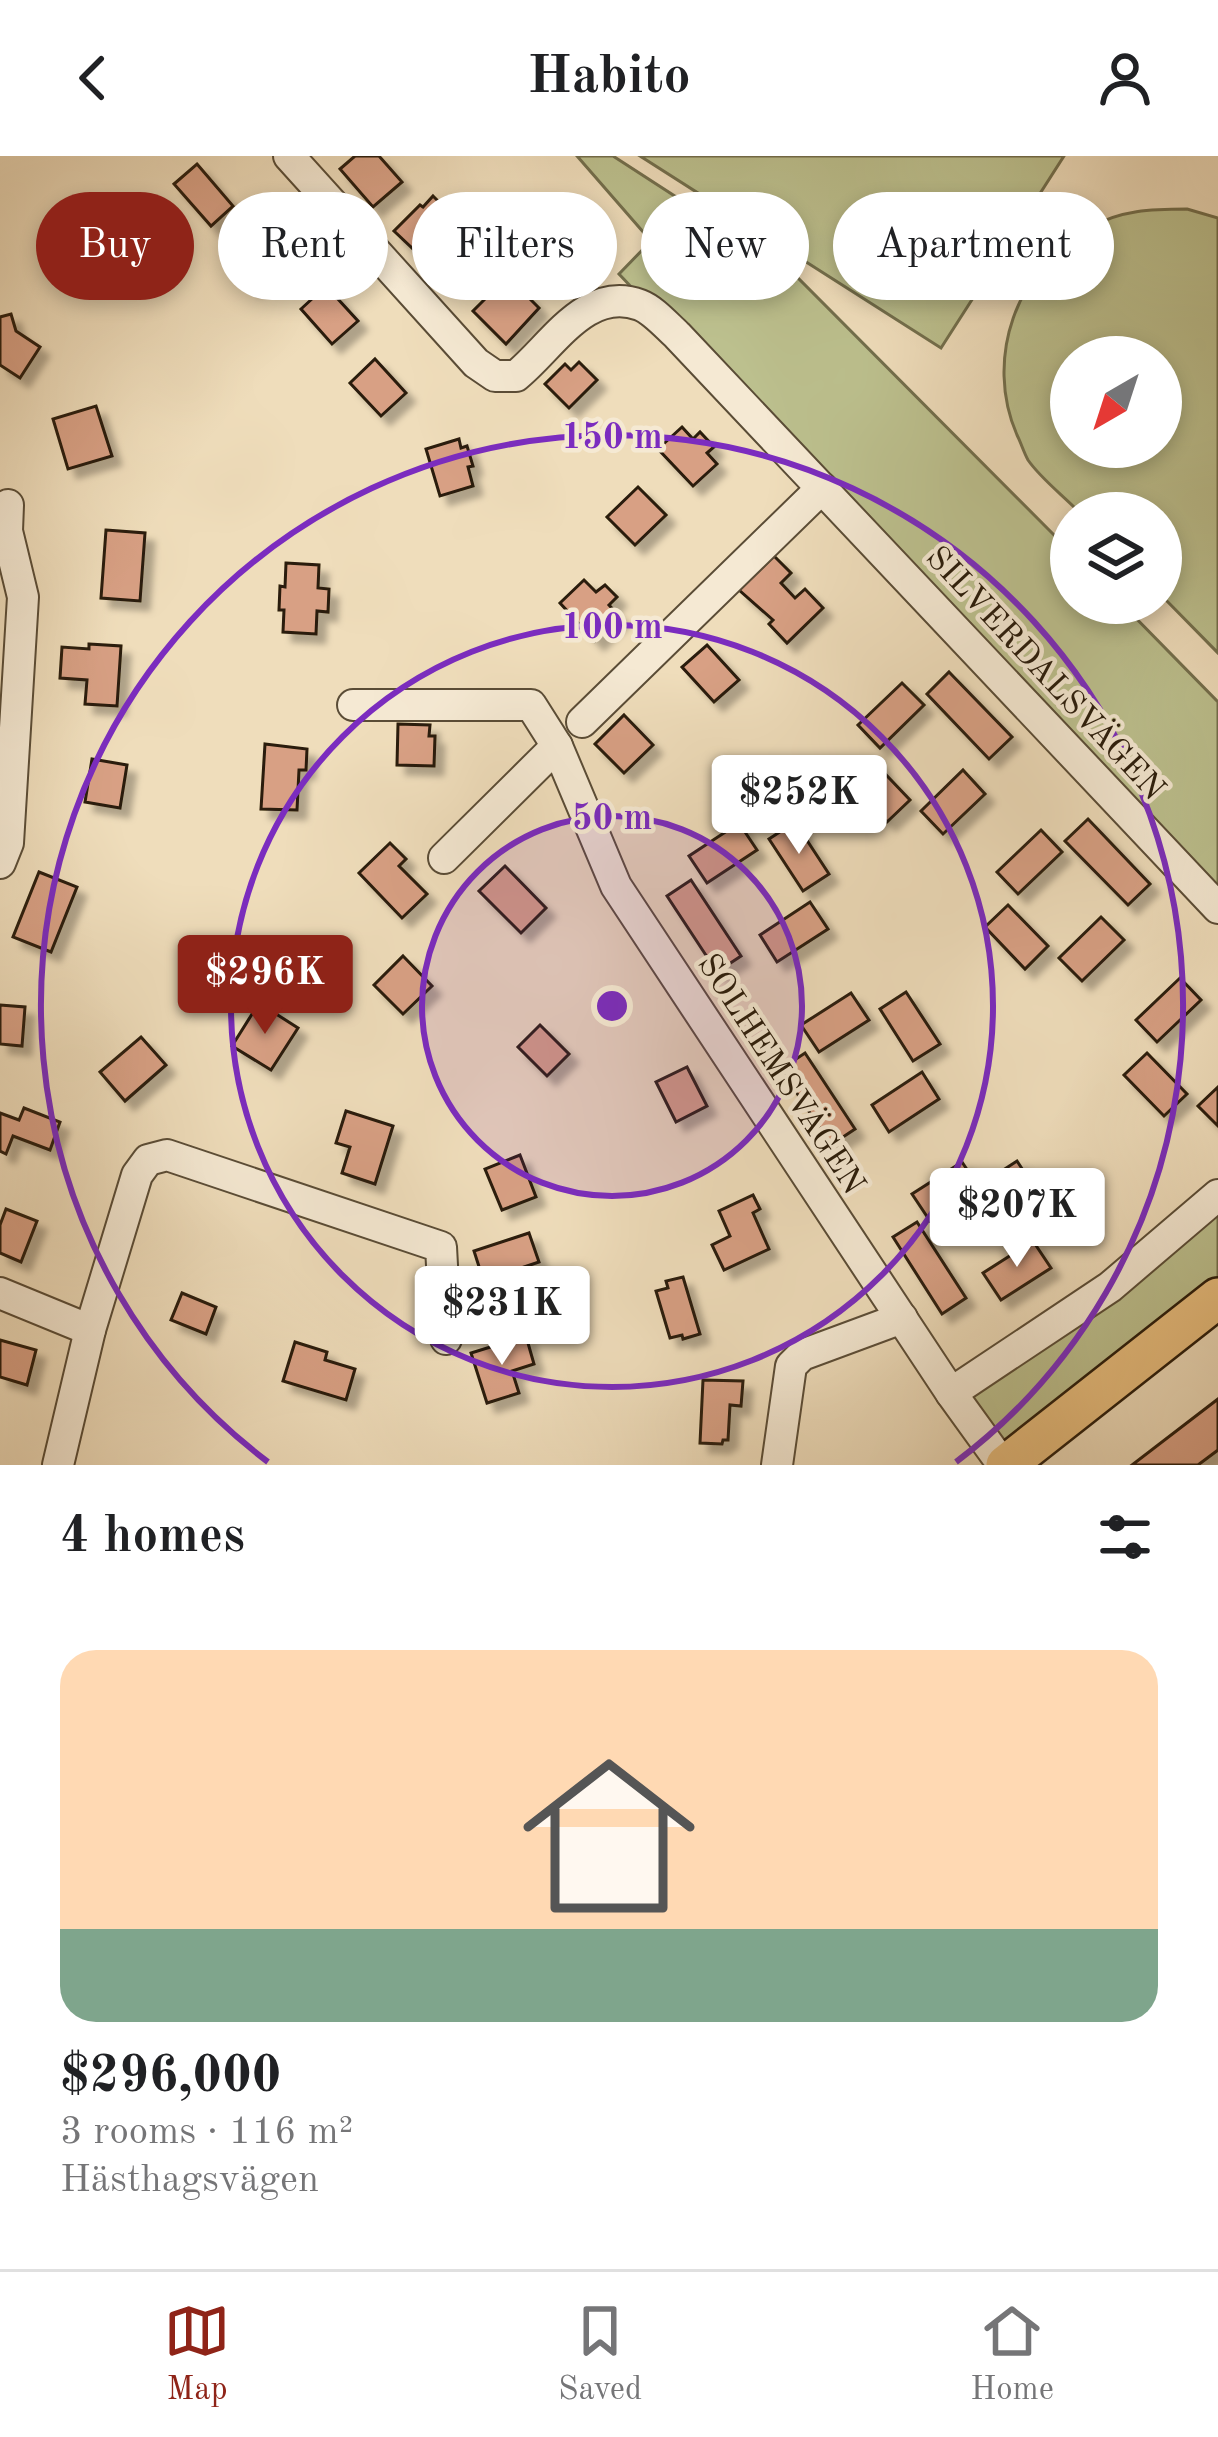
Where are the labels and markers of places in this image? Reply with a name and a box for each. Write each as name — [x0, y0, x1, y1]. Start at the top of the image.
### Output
pin: $252K — [715, 755, 883, 857]
pin: $296K — [181, 935, 349, 1037]
centre of rings — [591, 985, 633, 1027]
pin: $207K — [933, 1168, 1101, 1270]
pin: $231K — [418, 1266, 586, 1368]

